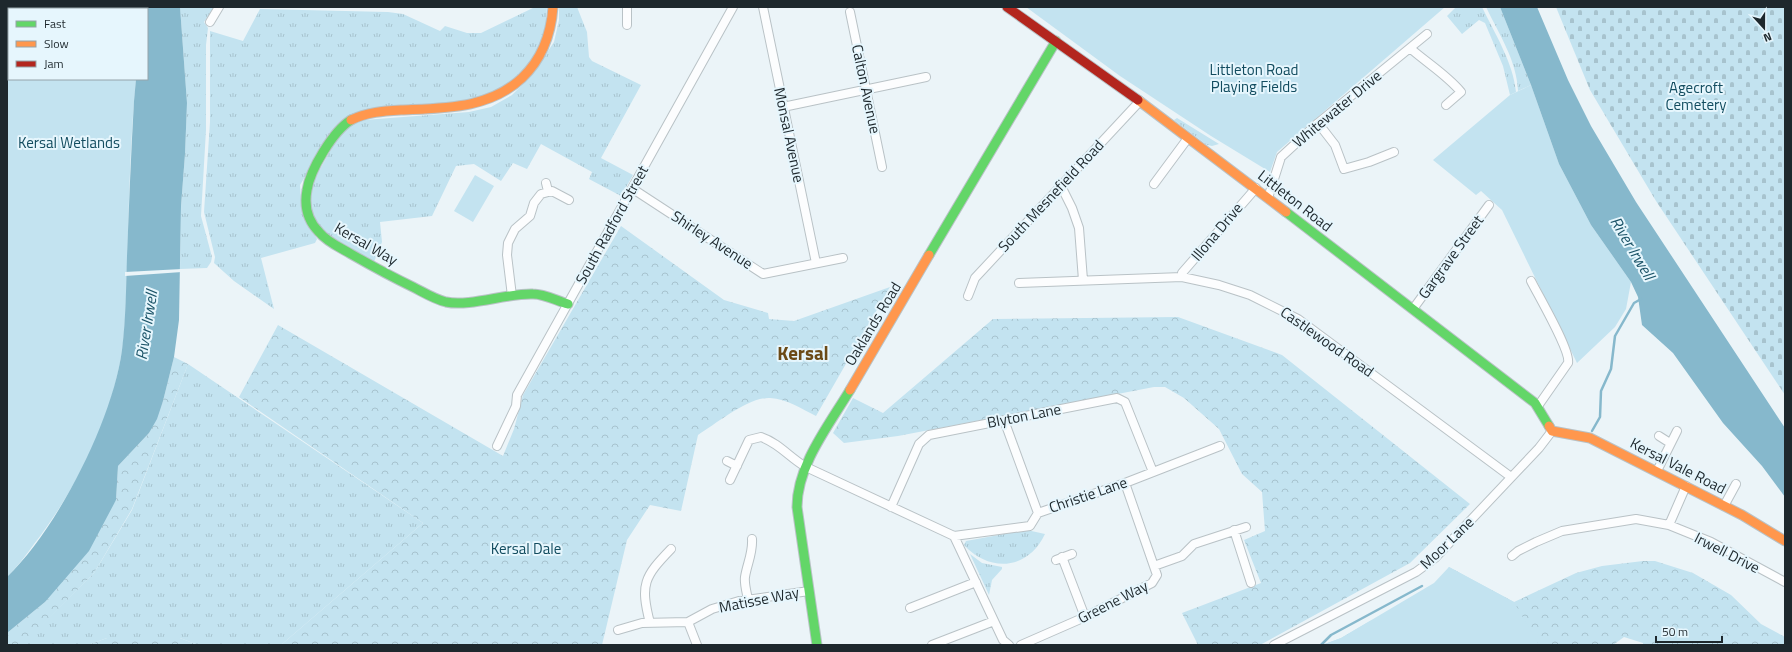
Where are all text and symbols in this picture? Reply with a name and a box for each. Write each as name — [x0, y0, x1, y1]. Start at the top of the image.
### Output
legend — [8, 8, 148, 80]
north arrow — [1744, 8, 1784, 48]
text: Fast — [44, 14, 67, 33]
text: N — [1761, 29, 1774, 46]
text: Slow — [44, 34, 69, 53]
street label: Calton Avenue — [846, 42, 887, 136]
text: Jam — [44, 54, 64, 73]
park label: Littleton Road Playing Fields — [1209, 58, 1299, 98]
street label: Whitewater Drive — [1287, 64, 1386, 153]
park label: Agecroft Cemetery — [1666, 76, 1726, 116]
street label: Monsal Avenue — [768, 85, 811, 185]
park label: Kersal Wetlands — [18, 131, 120, 154]
street label: South Mesnefield Road — [992, 134, 1109, 257]
street label: South Radford Street — [569, 160, 654, 288]
street label: Littleton Road — [1253, 164, 1337, 237]
street label: Illona Drive — [1185, 197, 1248, 266]
street label: Shirley Avenue — [667, 205, 758, 275]
street label: Gargrave Street — [1412, 209, 1489, 303]
water label: River Irwell — [1605, 212, 1662, 285]
street label: Kersal Way — [330, 216, 402, 271]
street label: Oaklands Road — [838, 277, 907, 370]
water label: River Irwell — [129, 287, 164, 361]
street label: Castlewood Road — [1276, 301, 1379, 382]
district label: Kersal — [777, 338, 829, 367]
street label: Blyton Lane — [985, 397, 1063, 434]
street label: Kersal Vale Road — [1626, 431, 1730, 500]
street label: Christie Lane — [1046, 470, 1130, 519]
street label: Moor Lane — [1414, 511, 1479, 574]
street label: Irwell Drive — [1690, 526, 1764, 579]
park label: Kersal Dale — [491, 537, 561, 560]
street label: Greene Way — [1074, 574, 1152, 629]
street label: Matisse Way — [717, 580, 801, 619]
scale bar — [1656, 618, 1722, 644]
text: 50 m — [1662, 622, 1688, 641]

